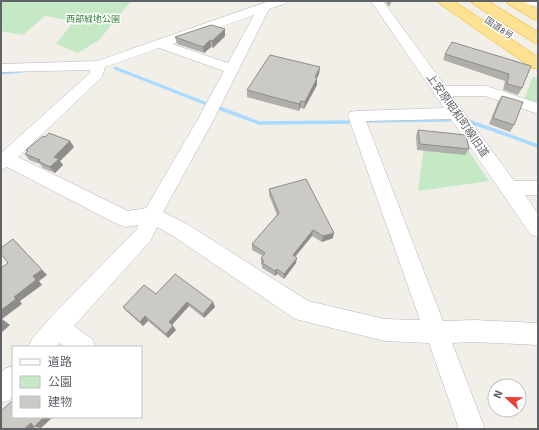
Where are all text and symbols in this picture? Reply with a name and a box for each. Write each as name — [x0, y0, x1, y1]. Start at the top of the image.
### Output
park label: 西部緑地公園 — [66, 14, 120, 25]
street label: 国道8号 — [482, 15, 515, 42]
street label: 上安原昭和町線旧道 — [424, 71, 491, 160]
legend — [12, 346, 142, 418]
text: 道路 — [48, 355, 72, 370]
text: 公園 — [48, 375, 72, 390]
north arrow — [487, 378, 527, 418]
text: N — [491, 388, 506, 400]
text: 建物 — [48, 395, 72, 410]

